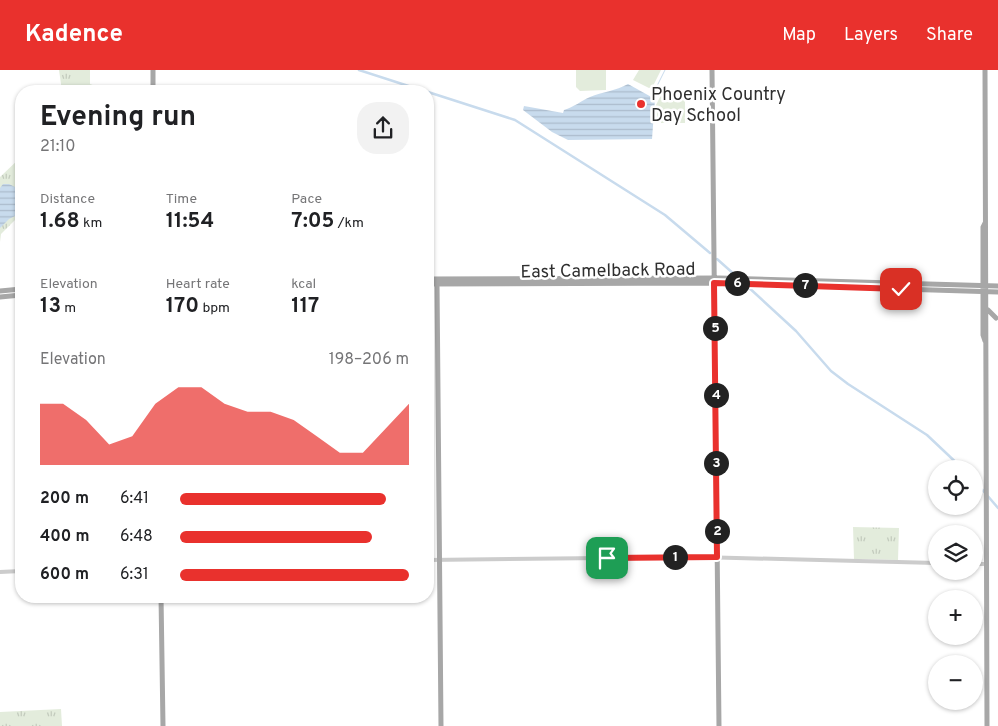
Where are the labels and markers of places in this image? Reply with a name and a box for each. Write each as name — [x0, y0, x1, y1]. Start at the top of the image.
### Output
place label: Phoenix Country Day School — [651, 84, 786, 128]
marker: Phoenix Country Day School — [635, 98, 647, 110]
pin — [880, 268, 922, 310]
pin: 6 — [724, 270, 750, 296]
pin: 7 — [792, 272, 818, 298]
pin: 5 — [702, 316, 728, 340]
pin: 4 — [704, 382, 728, 408]
pin: 3 — [704, 450, 728, 476]
pin: 2 — [704, 518, 730, 544]
pin — [586, 537, 628, 579]
pin: 1 — [662, 544, 688, 570]

